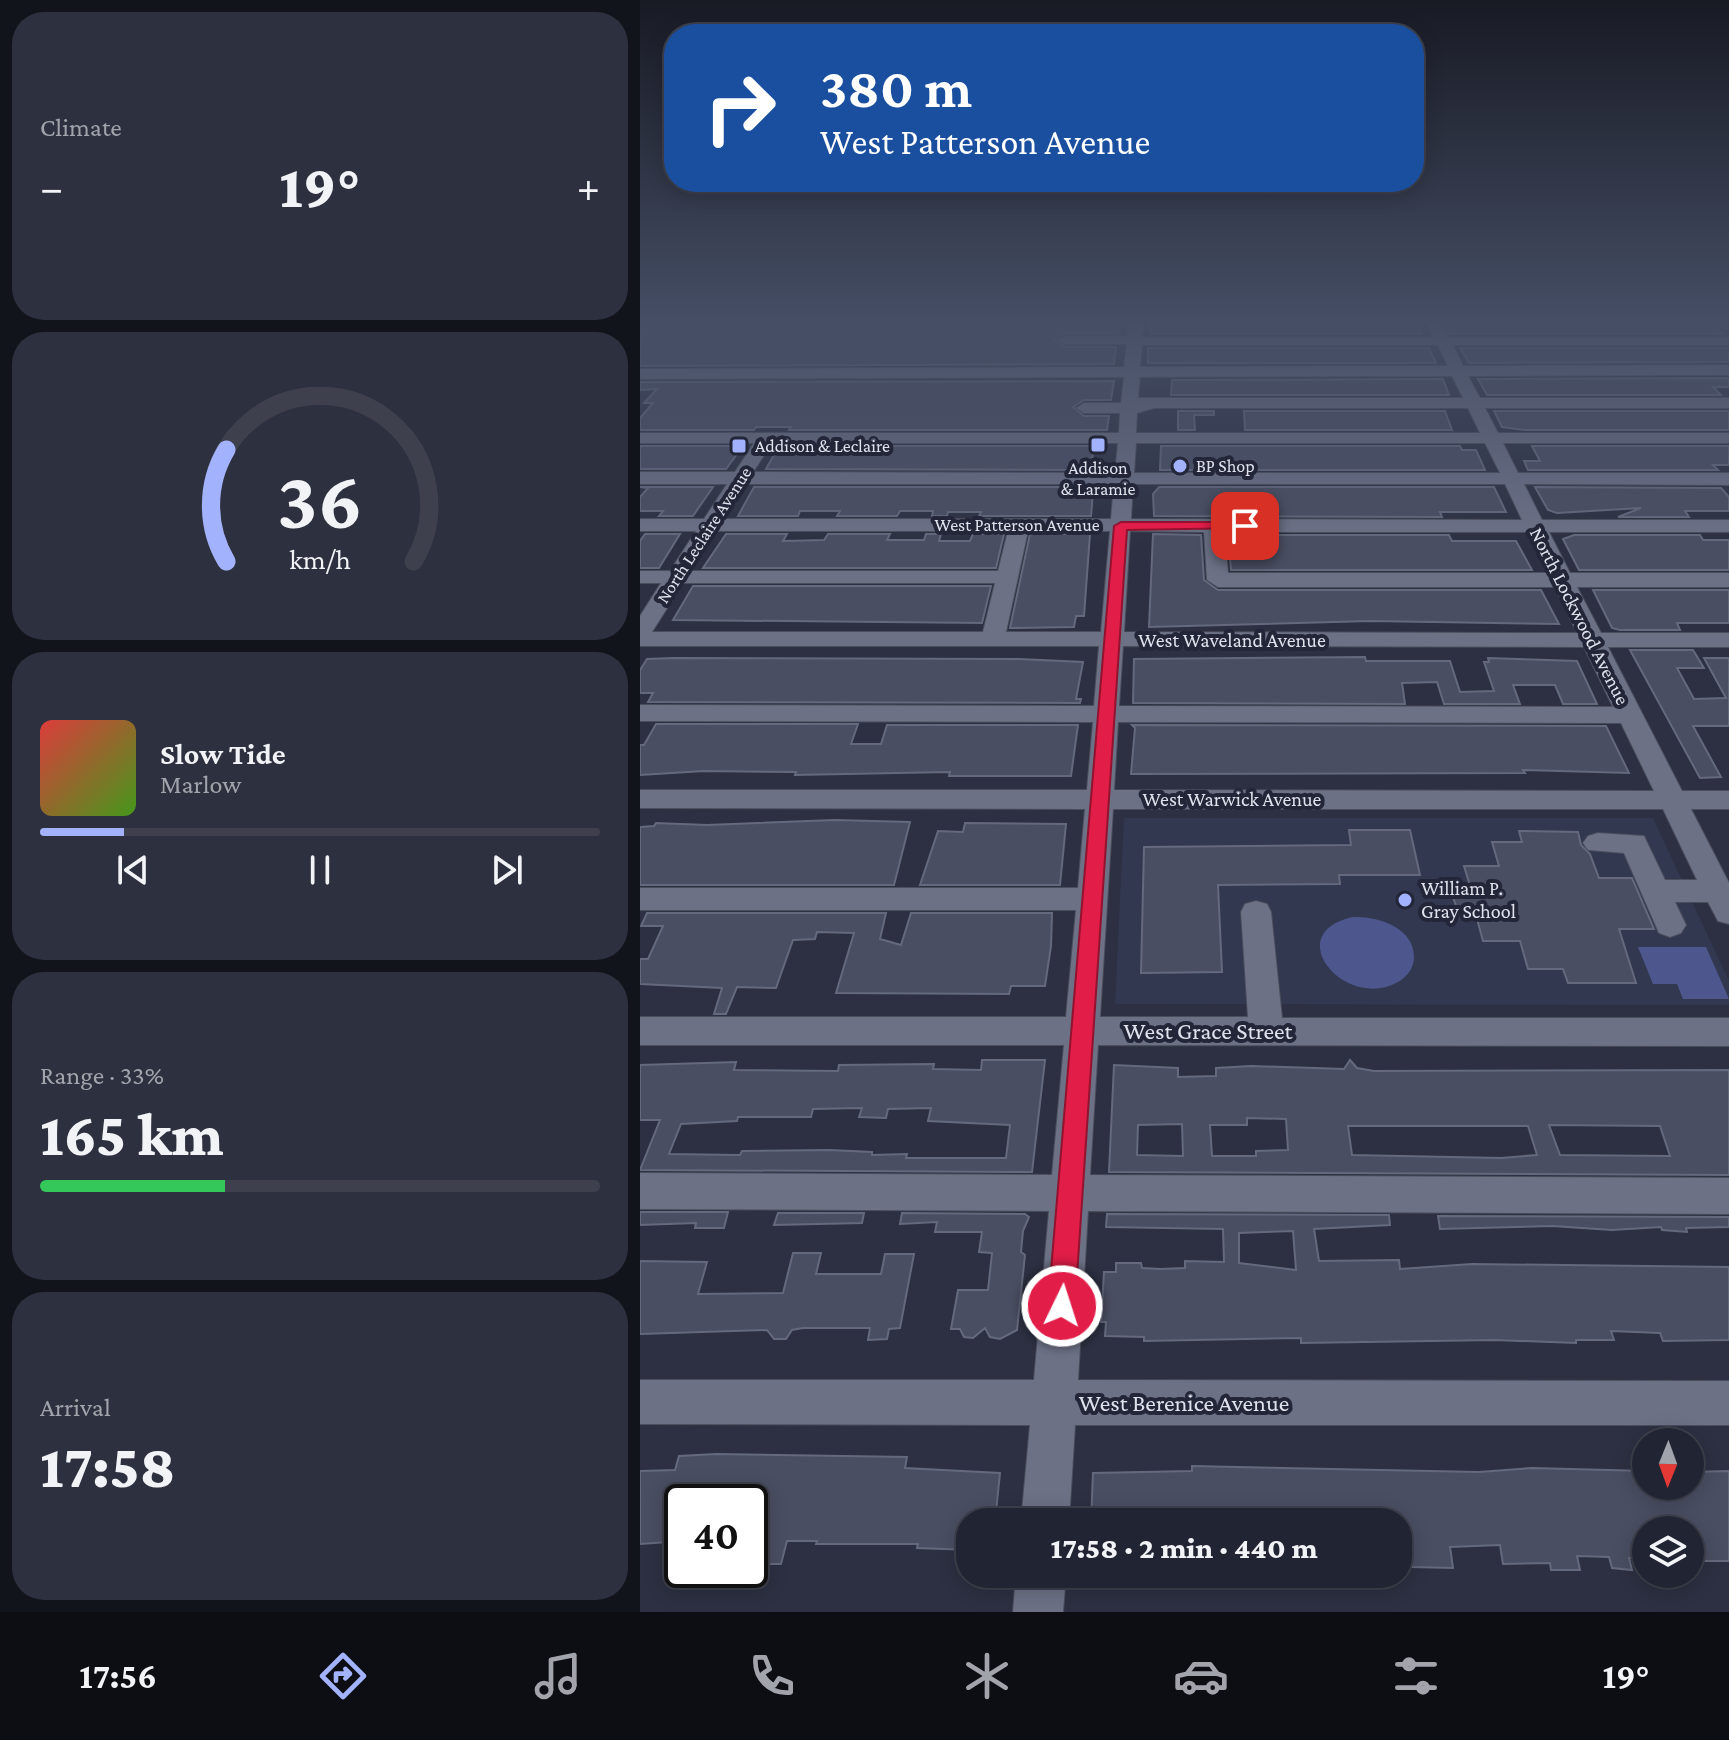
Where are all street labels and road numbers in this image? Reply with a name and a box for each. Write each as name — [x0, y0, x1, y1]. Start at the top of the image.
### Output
street label: North Leclaire Avenue — [652, 463, 756, 607]
street label: West Patterson Avenue — [934, 515, 1100, 535]
street label: North Lockwood Avenue — [1526, 524, 1634, 709]
street label: West Waveland Avenue — [1138, 629, 1326, 651]
street label: West Warwick Avenue — [1143, 788, 1322, 810]
street label: West Grace Street — [1124, 1017, 1294, 1044]
street label: West Berenice Avenue — [1079, 1389, 1289, 1416]

